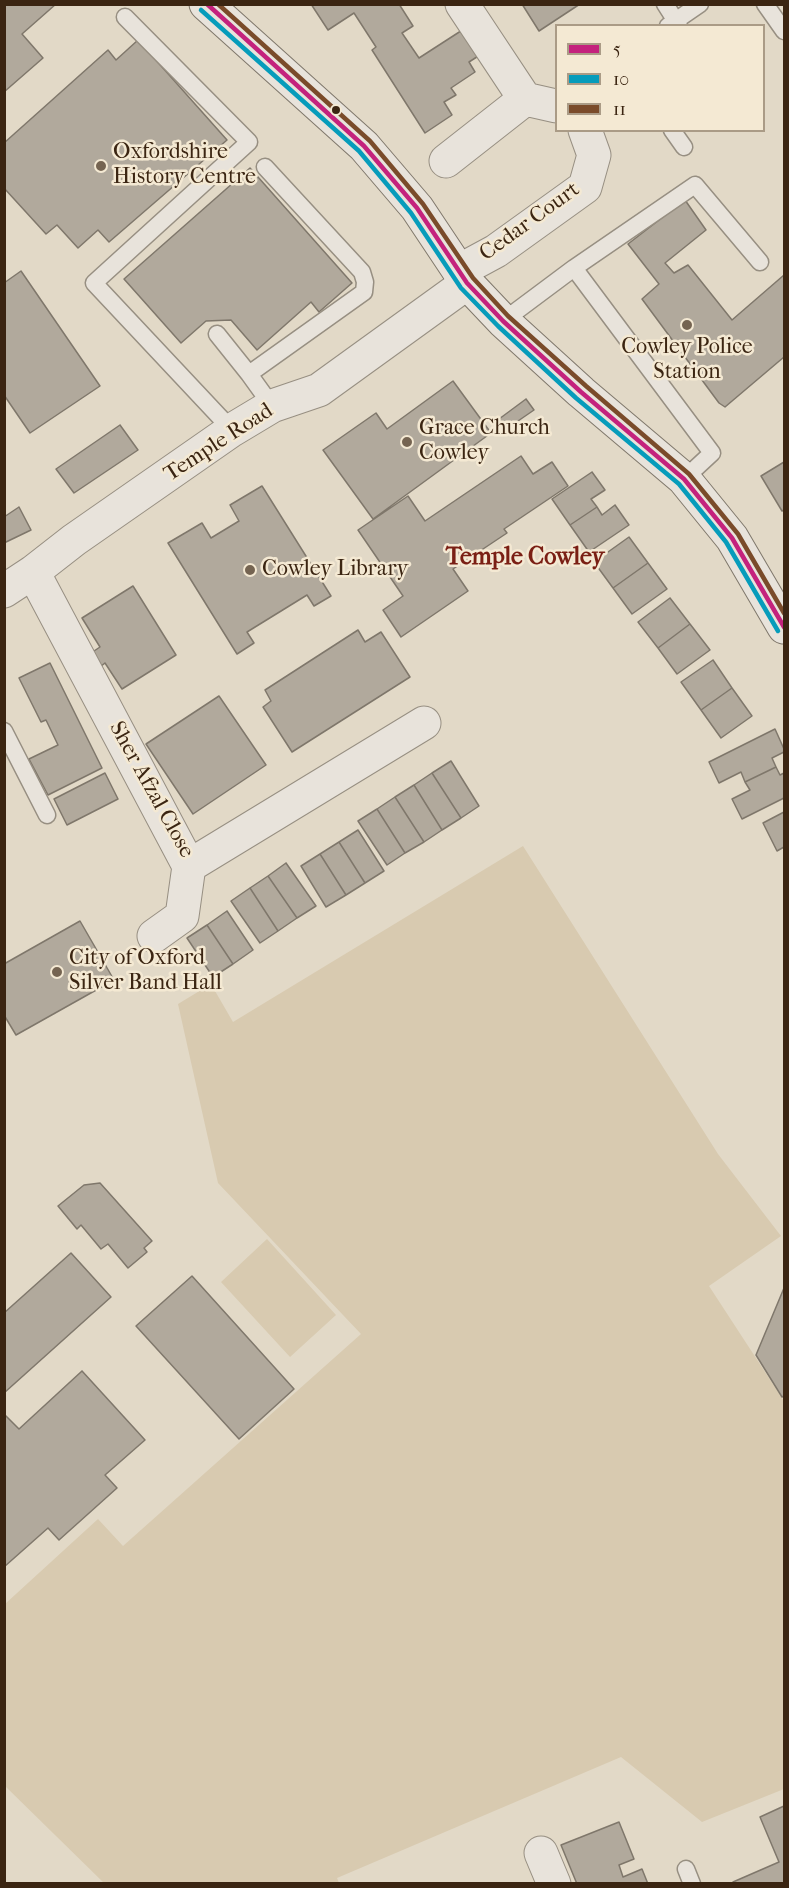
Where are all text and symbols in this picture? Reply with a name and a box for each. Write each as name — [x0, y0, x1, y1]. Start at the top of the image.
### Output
legend — [555, 24, 765, 132]
text: 5 — [613, 39, 621, 60]
text: 10 — [613, 69, 629, 90]
text: 11 — [613, 99, 626, 120]
unlabelled marker — [330, 104, 342, 116]
place label: Oxfordshire History Centre — [113, 140, 256, 192]
marker: Oxfordshire History Centre — [94, 159, 108, 173]
street label: Cedar Court — [475, 177, 585, 267]
marker: Cowley Police Station — [680, 318, 694, 332]
place label: Cowley Police Station — [621, 335, 753, 386]
street label: Temple Road — [160, 398, 278, 488]
place label: Grace Church Cowley — [419, 416, 550, 468]
marker: Grace Church Cowley — [400, 435, 414, 449]
district label: Temple Cowley — [446, 544, 604, 572]
place label: Cowley Library — [262, 557, 408, 583]
marker: Cowley Library — [243, 563, 257, 577]
street label: Sher Afzal Close — [103, 717, 199, 863]
place label: City of Oxford Silver Band Hall — [69, 946, 222, 998]
marker: City of Oxford Silver Band Hall — [50, 965, 64, 979]

